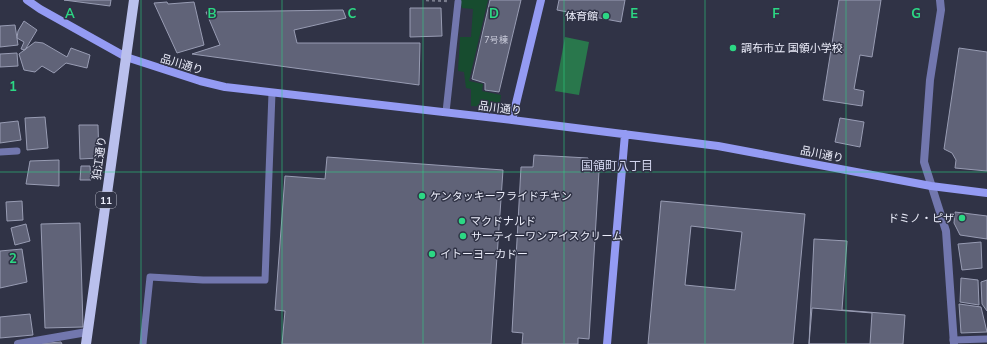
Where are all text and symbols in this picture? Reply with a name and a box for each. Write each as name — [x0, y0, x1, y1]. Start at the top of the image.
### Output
text: A — [65, 5, 75, 21]
text: B — [208, 5, 217, 21]
text: C — [348, 5, 357, 21]
text: D — [489, 5, 499, 21]
text: E — [630, 5, 638, 21]
text: F — [772, 5, 780, 21]
text: G — [911, 5, 921, 21]
place label: 体育館 — [565, 9, 598, 23]
marker: 体育館 — [601, 11, 611, 21]
house number: 7号棟 — [484, 34, 509, 45]
place label: 調布市立 国領小学校 — [741, 41, 843, 55]
marker: 調布市立 国領小学校 — [728, 43, 738, 53]
street label: 品川通り — [159, 51, 205, 77]
text: 1 — [9, 78, 17, 94]
street label: 品川通り — [477, 98, 523, 118]
street label: 狛江通り — [89, 135, 109, 181]
street label: 品川通り — [799, 143, 845, 165]
district label: 国領町八丁目 — [581, 158, 653, 173]
place label: ケンタッキーフライドチキン — [430, 189, 572, 203]
marker: ケンタッキーフライドチキン — [417, 191, 427, 201]
road number: 11 — [96, 192, 116, 208]
place label: ドミノ・ピザ — [888, 211, 954, 225]
marker: ドミノ・ピザ — [957, 213, 967, 223]
place label: マクドナルド — [470, 214, 536, 228]
marker: マクドナルド — [457, 216, 467, 226]
place label: サーティーワンアイスクリーム — [471, 229, 623, 243]
marker: サーティーワンアイスクリーム — [458, 231, 468, 241]
place label: イトーヨーカドー — [440, 247, 528, 261]
marker: イトーヨーカドー — [427, 249, 437, 259]
text: 2 — [9, 250, 17, 266]

